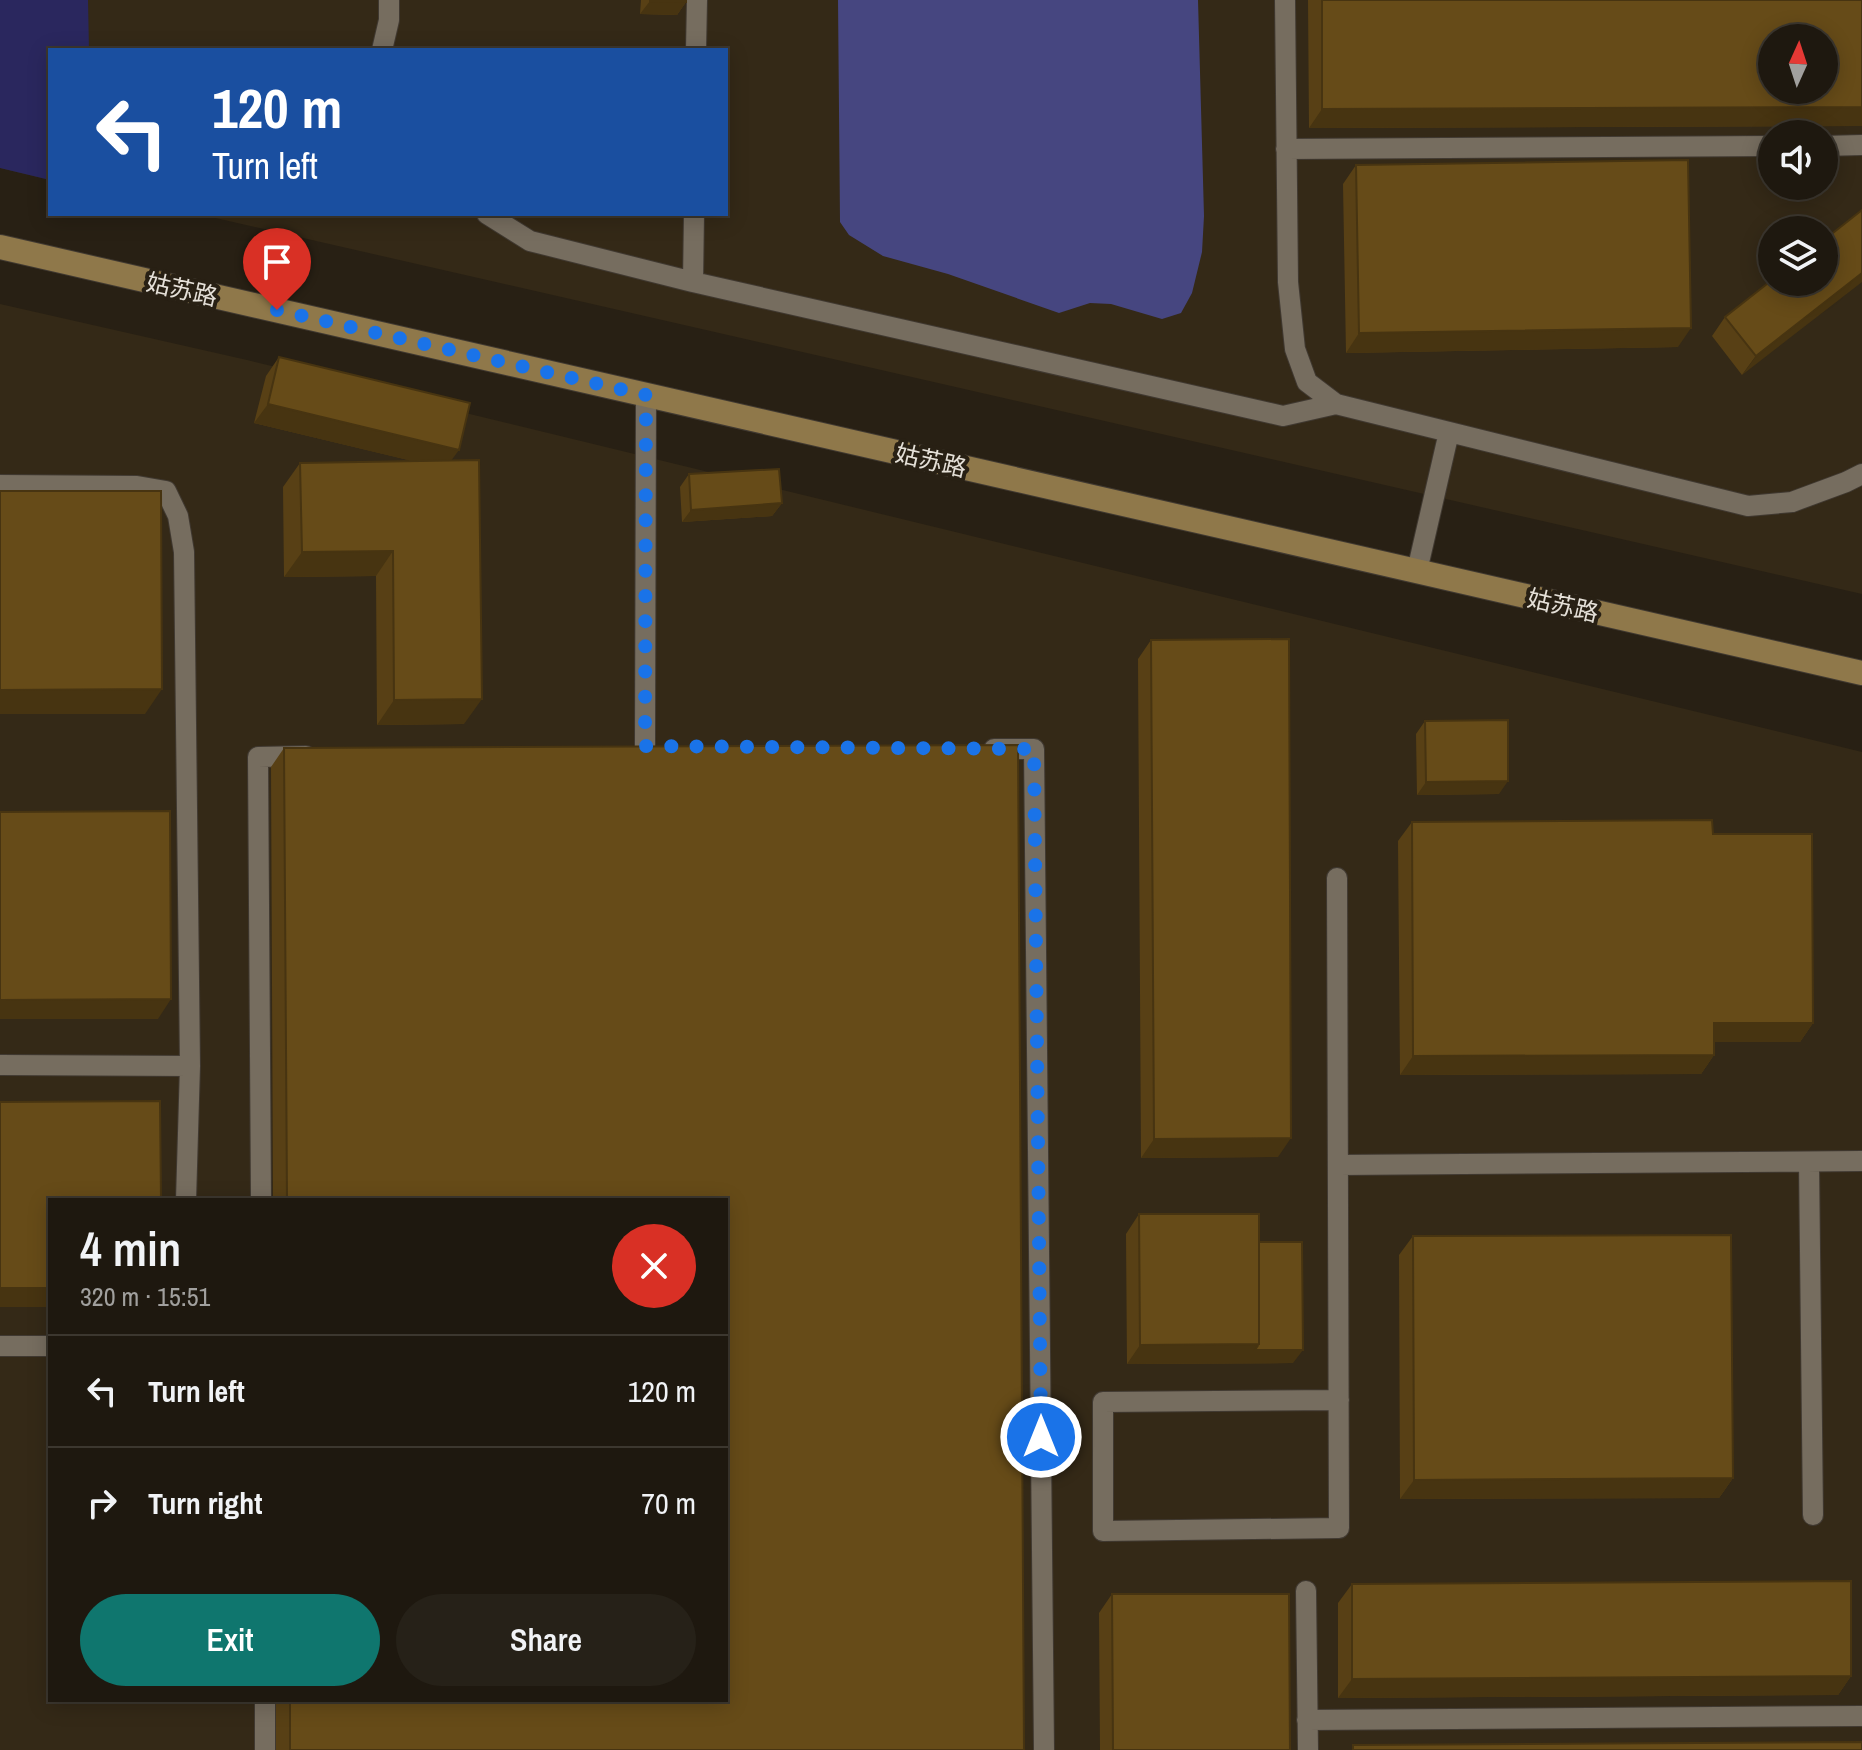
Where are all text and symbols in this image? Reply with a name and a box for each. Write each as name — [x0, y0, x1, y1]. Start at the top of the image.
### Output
north arrow — [1758, 24, 1838, 104]
map controls — [1758, 24, 1838, 296]
text: 120 m — [212, 70, 342, 145]
icon: left — [80, 80, 184, 184]
button: sound — [1758, 120, 1838, 200]
text: Turn left — [212, 142, 318, 190]
button: layers — [1758, 216, 1838, 296]
pin — [243, 228, 311, 310]
icon: arrive — [255, 240, 299, 284]
street label: 姑苏路 — [143, 265, 221, 313]
street label: 姑苏路 — [892, 436, 970, 484]
street label: 姑苏路 — [1524, 581, 1602, 629]
text: 4 min — [80, 1216, 181, 1281]
button: close — [612, 1224, 696, 1308]
text: 320 m · 15:51 — [80, 1279, 210, 1314]
icon: left — [80, 1369, 124, 1413]
text: Turn left — [148, 1371, 245, 1411]
text: 120 m — [628, 1371, 696, 1411]
position arrow — [999, 1395, 1083, 1479]
icon: right — [80, 1481, 124, 1525]
text: Turn right — [148, 1483, 262, 1523]
text: 70 m — [641, 1483, 696, 1523]
button: Exit — [80, 1594, 380, 1686]
button: Share — [396, 1594, 696, 1686]

